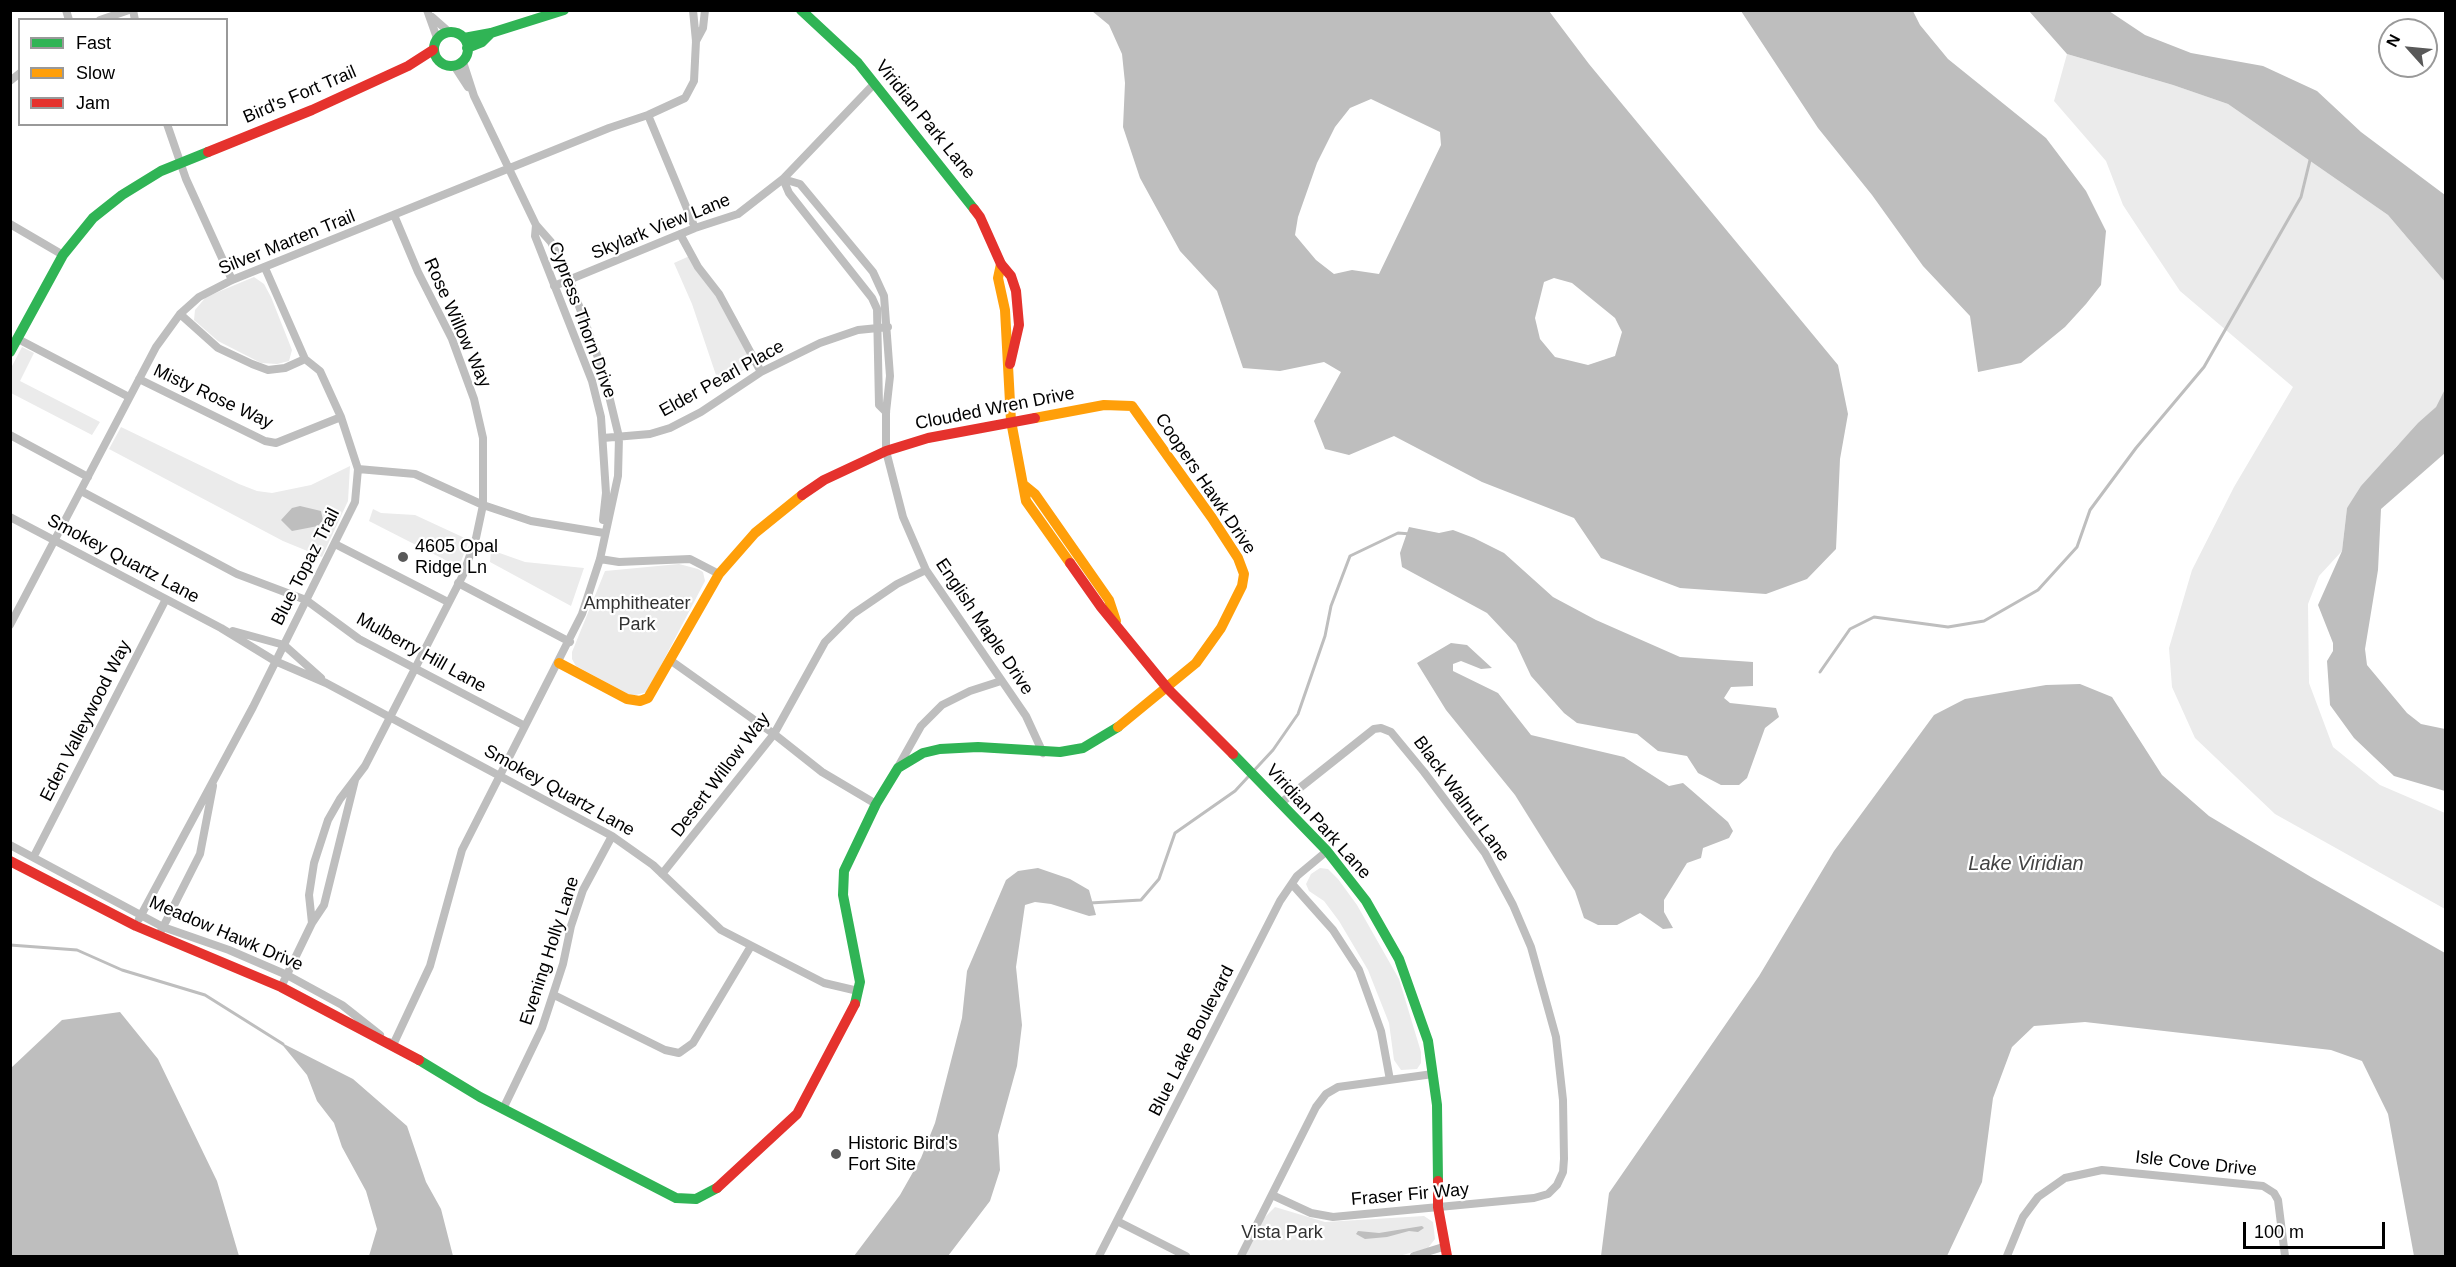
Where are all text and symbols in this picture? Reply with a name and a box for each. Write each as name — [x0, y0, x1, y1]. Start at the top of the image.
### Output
legend — [18, 18, 228, 126]
north arrow — [2378, 18, 2438, 78]
text: N — [2383, 31, 2403, 50]
text: Fast — [76, 33, 111, 53]
street label: Viridian Park Lane — [870, 56, 980, 184]
street label: Bird's Fort Trail — [240, 61, 360, 129]
text: Slow — [76, 63, 115, 83]
text: Jam — [76, 93, 110, 113]
street label: Skylark View Lane — [588, 189, 734, 265]
street label: Silver Marten Trail — [216, 206, 358, 280]
street label: Cypress Thorn Drive — [544, 239, 620, 401]
street label: Rose Willow Way — [419, 255, 495, 391]
street label: Elder Pearl Place — [656, 336, 788, 422]
street label: Misty Rose Way — [150, 360, 276, 434]
street label: Clouded Wren Drive — [914, 383, 1076, 435]
street label: Coopers Hawk Drive — [1150, 410, 1260, 558]
street label: Blue Topaz Trail — [267, 505, 345, 629]
street label: Smokey Quartz Lane — [43, 510, 203, 608]
place label: 4605 Opal Ridge Ln — [415, 536, 498, 578]
marker: 4605 Opal Ridge Ln — [396, 550, 410, 564]
street label: English Maple Drive — [930, 555, 1038, 699]
park label: Amphitheater Park — [583, 593, 691, 636]
street label: Mulberry Hill Lane — [352, 608, 490, 698]
street label: Eden Valleywood Way — [36, 637, 136, 805]
street label: Desert Willow Way — [667, 708, 775, 842]
street label: Black Walnut Lane — [1408, 732, 1514, 866]
street label: Smokey Quartz Lane — [480, 741, 638, 841]
street label: Viridian Park Lane — [1261, 760, 1375, 884]
water label: Lake Viridian — [1968, 852, 2084, 876]
street label: Evening Holly Lane — [516, 874, 584, 1028]
street label: Meadow Hawk Drive — [146, 892, 306, 976]
street label: Blue Lake Boulevard — [1145, 962, 1239, 1120]
place label: Historic Bird's Fort Site — [848, 1133, 957, 1176]
marker: Historic Bird's Fort Site — [829, 1147, 843, 1161]
street label: Isle Cove Drive — [2134, 1147, 2258, 1181]
street label: Fraser Fir Way — [1350, 1179, 1470, 1211]
scale bar — [2246, 1210, 2388, 1248]
park label: Vista Park — [1241, 1222, 1323, 1244]
text: 100 m — [2254, 1222, 2304, 1242]

